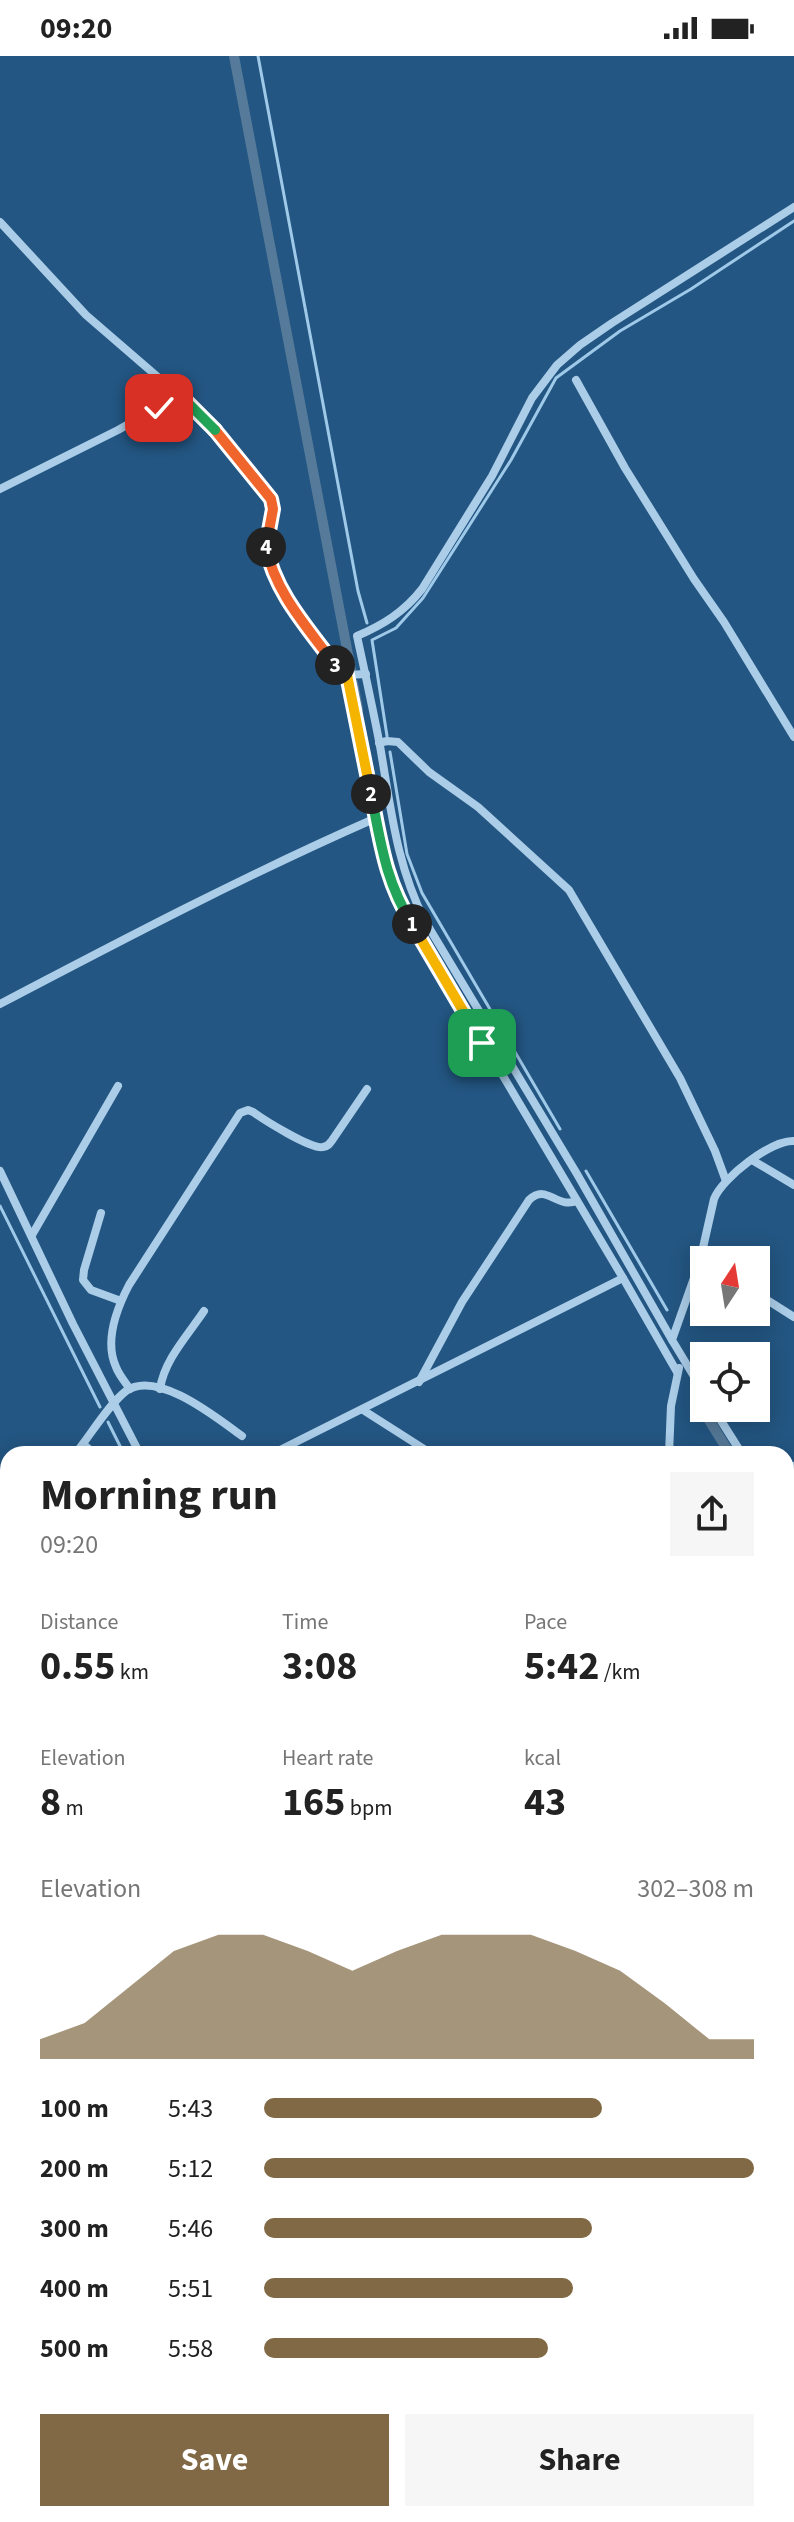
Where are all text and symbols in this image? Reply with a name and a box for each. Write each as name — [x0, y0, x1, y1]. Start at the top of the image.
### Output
text: 09:20 — [40, 7, 112, 50]
pin — [125, 374, 193, 442]
icon: check — [137, 386, 181, 430]
pin: 4 — [246, 527, 286, 567]
text: 4 — [260, 531, 272, 563]
pin: 3 — [315, 645, 355, 685]
text: 3 — [329, 649, 341, 681]
pin: 2 — [351, 774, 391, 814]
text: 2 — [365, 778, 377, 810]
pin: 1 — [392, 904, 432, 944]
text: 1 — [406, 908, 418, 940]
pin — [448, 1009, 516, 1077]
icon: arrive — [460, 1021, 504, 1065]
north arrow — [690, 1246, 770, 1326]
map controls — [690, 1246, 770, 1422]
button: locate — [690, 1342, 770, 1422]
text: Morning run — [40, 1464, 278, 1527]
button: share — [670, 1472, 754, 1556]
text: 09:20 — [40, 1526, 98, 1563]
text: Distance — [40, 1606, 118, 1638]
text: Time — [282, 1606, 328, 1638]
text: Pace — [524, 1606, 567, 1638]
text: 0.55 — [40, 1638, 115, 1695]
text: 3:08 — [282, 1638, 357, 1695]
text: 5:42 — [524, 1638, 599, 1695]
text: km — [115, 1656, 149, 1688]
text: /km — [599, 1656, 641, 1688]
text: Elevation — [40, 1742, 126, 1774]
text: Heart rate — [282, 1742, 373, 1774]
text: kcal — [524, 1742, 561, 1774]
text: 8 — [40, 1774, 61, 1831]
text: 165 — [282, 1774, 345, 1831]
text: 43 — [524, 1774, 566, 1831]
text: m — [61, 1792, 84, 1824]
text: bpm — [345, 1792, 392, 1824]
text: Elevation — [40, 1870, 141, 1907]
text: 302–308 m — [637, 1870, 754, 1907]
text: 100 m — [40, 2090, 109, 2127]
text: 5:43 — [168, 2090, 213, 2127]
text: 200 m — [40, 2150, 109, 2187]
text: 5:12 — [168, 2150, 213, 2187]
text: 300 m — [40, 2210, 109, 2247]
text: 5:46 — [168, 2210, 213, 2247]
text: 400 m — [40, 2270, 109, 2307]
text: 5:51 — [168, 2270, 213, 2307]
text: 500 m — [40, 2330, 109, 2367]
text: 5:58 — [168, 2330, 213, 2367]
button: Save — [40, 2414, 389, 2506]
button: Share — [405, 2414, 754, 2506]

